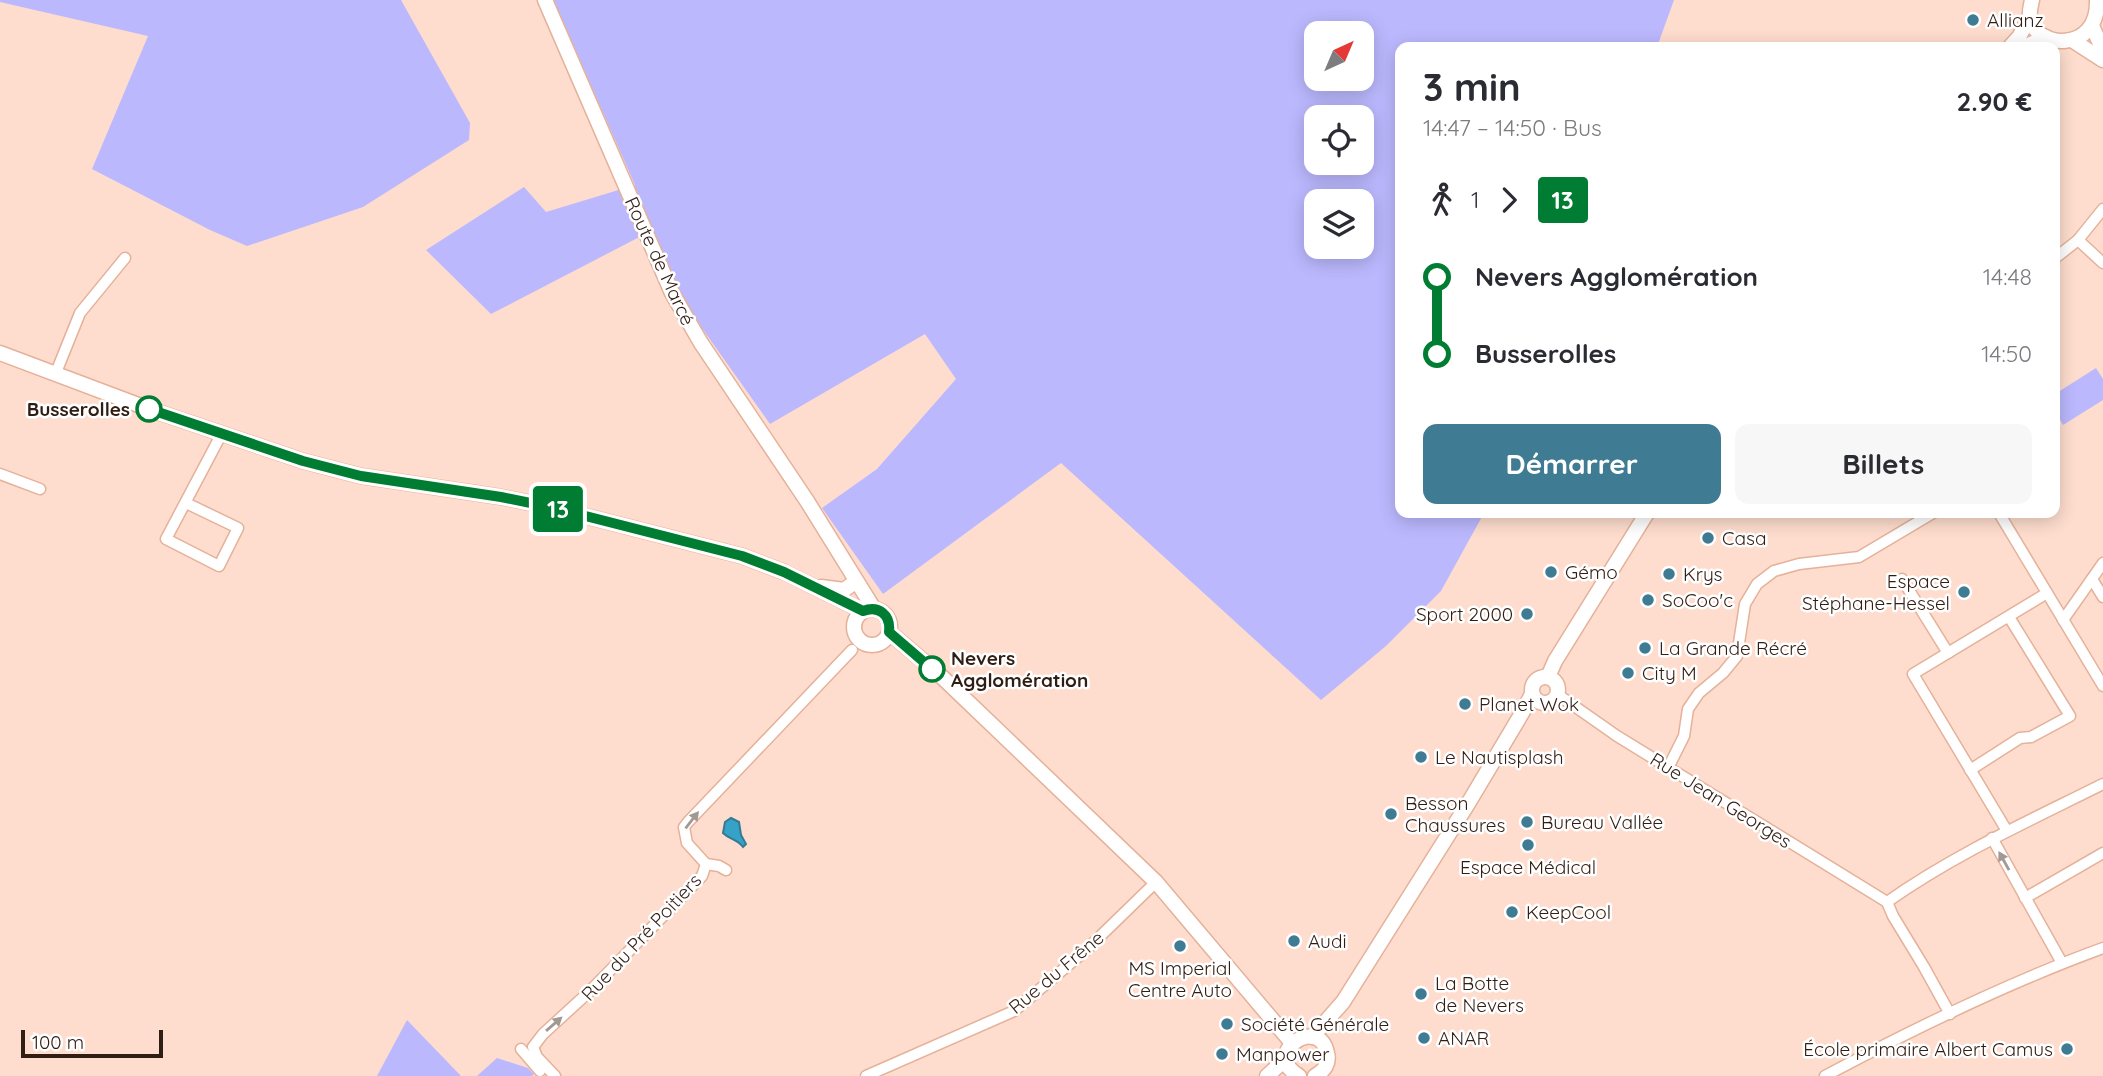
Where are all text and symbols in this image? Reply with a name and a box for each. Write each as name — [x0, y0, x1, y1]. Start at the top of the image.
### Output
place label: Allianz — [1987, 8, 2044, 32]
marker: Allianz — [1965, 12, 1981, 28]
north arrow — [1304, 21, 1374, 91]
map controls — [1304, 21, 1374, 259]
text: 3 min — [1423, 63, 1521, 111]
text: 2.90 € — [1956, 85, 2032, 118]
button: locate — [1304, 105, 1374, 175]
text: 14:47 – 14:50 · Bus — [1423, 113, 1602, 142]
icon: walk — [1423, 181, 1461, 219]
icon: forward — [1490, 181, 1528, 219]
text: 1 — [1471, 185, 1480, 214]
text: 13 — [1552, 185, 1574, 215]
button: layers — [1304, 189, 1374, 259]
street label: Route de Marcé — [620, 193, 700, 329]
text: Nevers Agglomération — [1475, 260, 1758, 293]
text: 14:48 — [1983, 262, 2032, 291]
text: Busserolles — [1475, 337, 1616, 370]
text: 14:50 — [1981, 339, 2032, 368]
marker: Busserolles — [136, 396, 162, 422]
place label: Busserolles — [27, 397, 130, 421]
button: Démarrer — [1423, 424, 1721, 504]
button: Billets — [1735, 424, 2032, 504]
line badge: 13 — [526, 486, 590, 532]
text: 13 — [547, 494, 569, 524]
place label: Casa — [1722, 526, 1767, 550]
marker: Casa — [1700, 530, 1716, 546]
place label: Gémo — [1565, 560, 1618, 584]
place label: Krys — [1683, 562, 1723, 586]
marker: Gémo — [1543, 564, 1559, 580]
marker: Krys — [1661, 566, 1677, 582]
place label: Espace Stéphane-Hessel — [1802, 569, 1950, 615]
marker: Espace Stéphane-Hessel — [1956, 584, 1972, 600]
place label: SoCoo'c — [1662, 588, 1733, 612]
marker: SoCoo'c — [1640, 592, 1656, 608]
place label: Sport 2000 — [1416, 602, 1513, 626]
marker: Sport 2000 — [1519, 606, 1535, 622]
place label: La Grande Récré — [1659, 636, 1807, 660]
marker: La Grande Récré — [1637, 640, 1653, 656]
place label: Nevers Agglomération — [951, 646, 1088, 692]
marker: Nevers Agglomération — [919, 656, 945, 682]
place label: City M — [1642, 661, 1697, 685]
marker: City M — [1620, 665, 1636, 681]
place label: Planet Wok — [1479, 692, 1579, 716]
marker: Planet Wok — [1457, 696, 1473, 712]
place label: Le Nautisplash — [1435, 745, 1564, 769]
street label: Rue Jean Georges — [1646, 747, 1796, 853]
marker: Le Nautisplash — [1413, 749, 1429, 765]
place label: Besson Chaussures — [1405, 791, 1506, 837]
marker: Besson Chaussures — [1383, 806, 1399, 822]
place label: Bureau Vallée — [1541, 810, 1663, 834]
one-way arrow — [684, 811, 699, 829]
marker: Bureau Vallée — [1519, 814, 1535, 830]
marker: Espace Médical — [1520, 837, 1536, 853]
one-way arrow — [1998, 851, 2010, 870]
place label: Espace Médical — [1460, 855, 1596, 879]
street label: Rue du Pré Poitiers — [576, 868, 706, 1006]
place label: KeepCool — [1526, 900, 1611, 924]
marker: KeepCool — [1504, 904, 1520, 920]
street label: Rue du Frêne — [1003, 925, 1109, 1019]
place label: Audi — [1308, 929, 1347, 953]
marker: Audi — [1286, 933, 1302, 949]
marker: MS Imperial Centre Auto — [1172, 938, 1188, 954]
place label: MS Imperial Centre Auto — [1128, 956, 1232, 1002]
place label: La Botte de Nevers — [1435, 971, 1524, 1017]
marker: La Botte de Nevers — [1413, 986, 1429, 1002]
place label: Société Générale — [1241, 1012, 1389, 1036]
marker: Société Générale — [1219, 1016, 1235, 1032]
one-way arrow — [545, 1017, 563, 1032]
place label: ANAR — [1438, 1026, 1489, 1050]
scale bar — [21, 1027, 163, 1059]
text: 100 m — [32, 1030, 84, 1054]
marker: ANAR — [1416, 1030, 1432, 1046]
place label: École primaire Albert Camus — [1803, 1037, 2053, 1061]
marker: École primaire Albert Camus — [2059, 1041, 2075, 1057]
place label: Manpower — [1236, 1042, 1330, 1066]
marker: Manpower — [1214, 1046, 1230, 1062]

